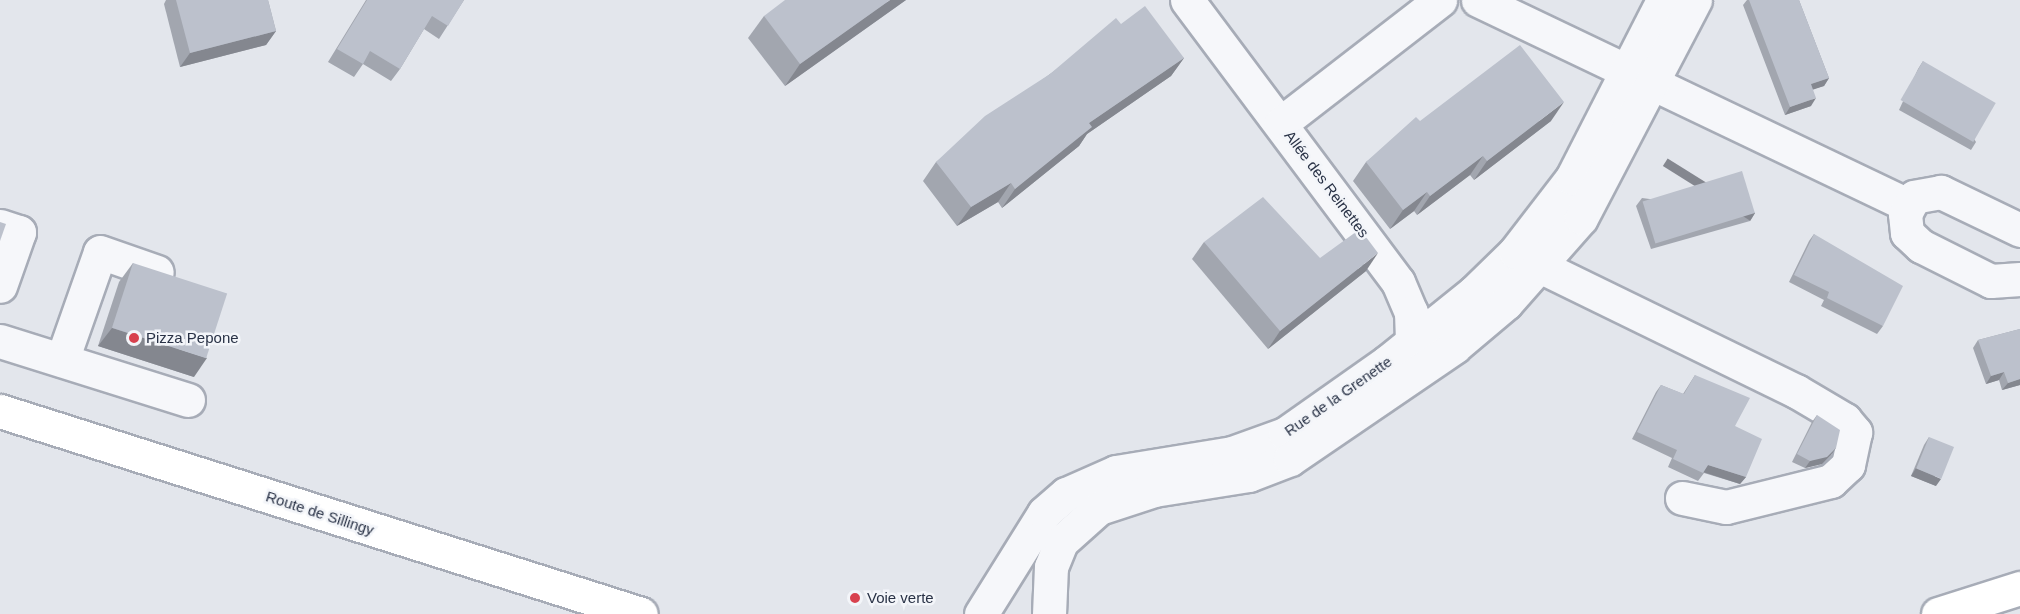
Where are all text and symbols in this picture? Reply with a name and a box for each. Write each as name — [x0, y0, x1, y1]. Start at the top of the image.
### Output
street label: Allée des Reinettes — [1281, 127, 1373, 241]
place label: Pizza Pepone — [146, 329, 239, 347]
marker: Pizza Pepone — [127, 331, 141, 345]
street label: Rue de la Grenette — [1281, 352, 1395, 440]
street label: Route de Sillingy — [264, 487, 376, 539]
place label: Voie verte — [867, 589, 934, 607]
marker: Voie verte — [848, 591, 862, 605]

